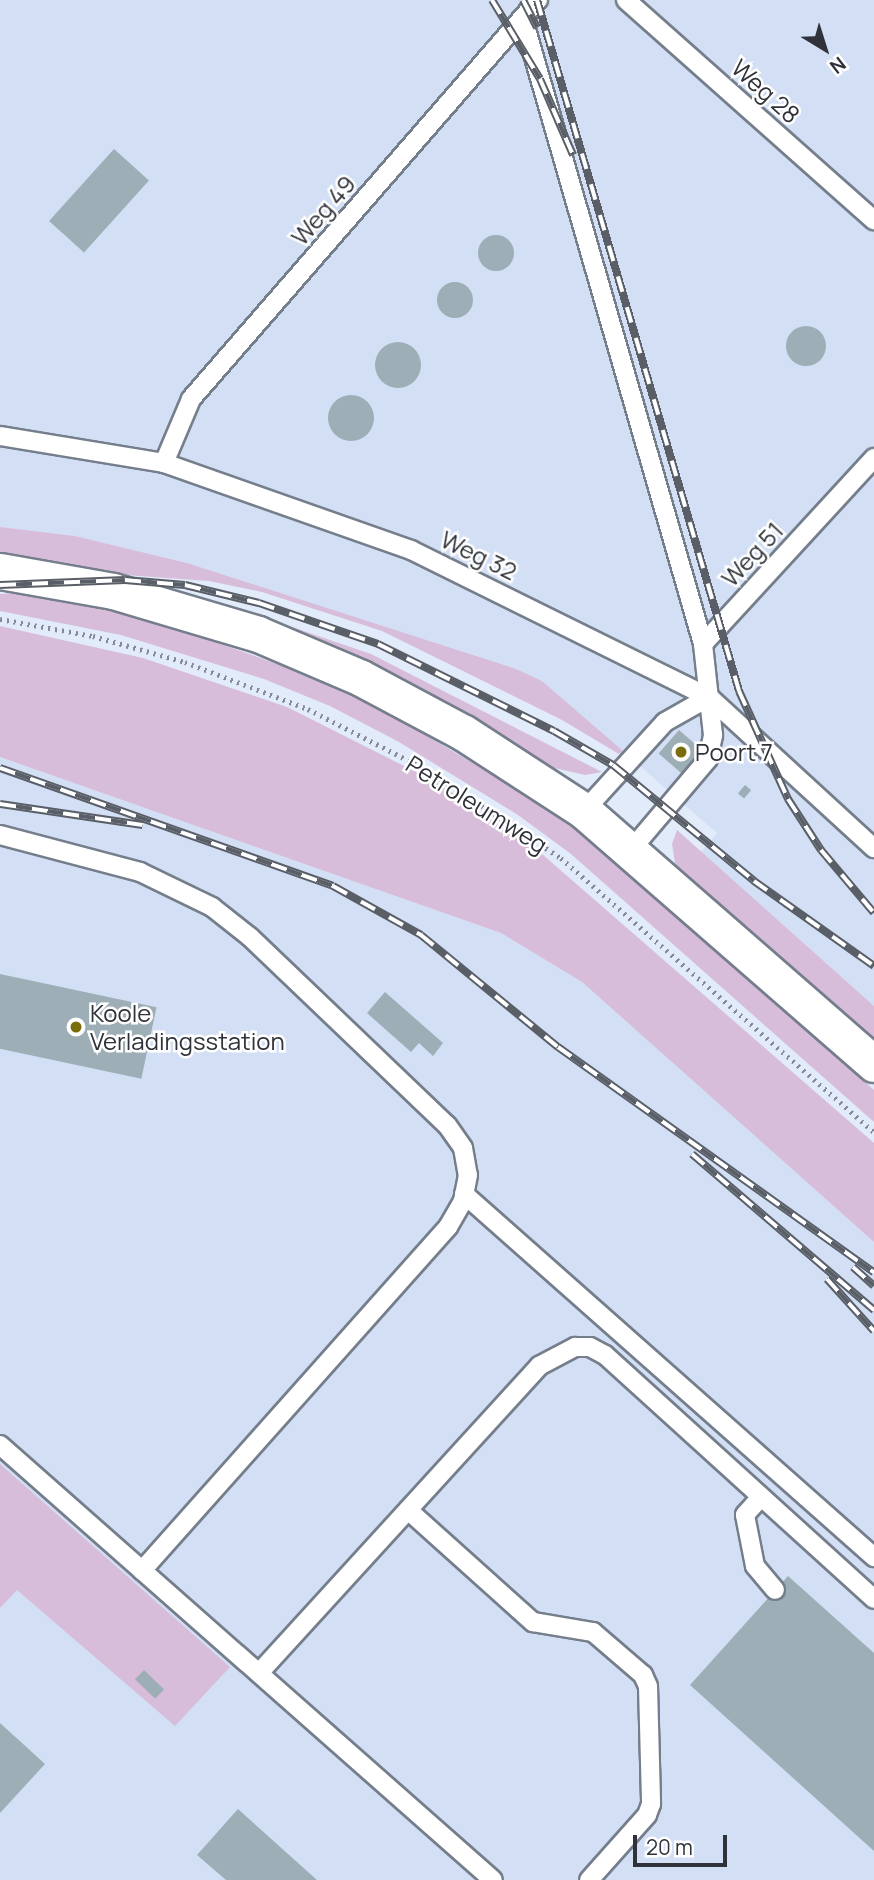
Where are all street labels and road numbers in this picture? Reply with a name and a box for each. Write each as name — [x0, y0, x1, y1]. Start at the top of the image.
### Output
street label: Weg 28 — [726, 53, 806, 129]
street label: Weg 49 — [285, 169, 361, 251]
street label: Weg 51 — [715, 516, 789, 592]
street label: Weg 32 — [436, 524, 522, 586]
street label: Petroleumweg — [401, 749, 553, 859]

